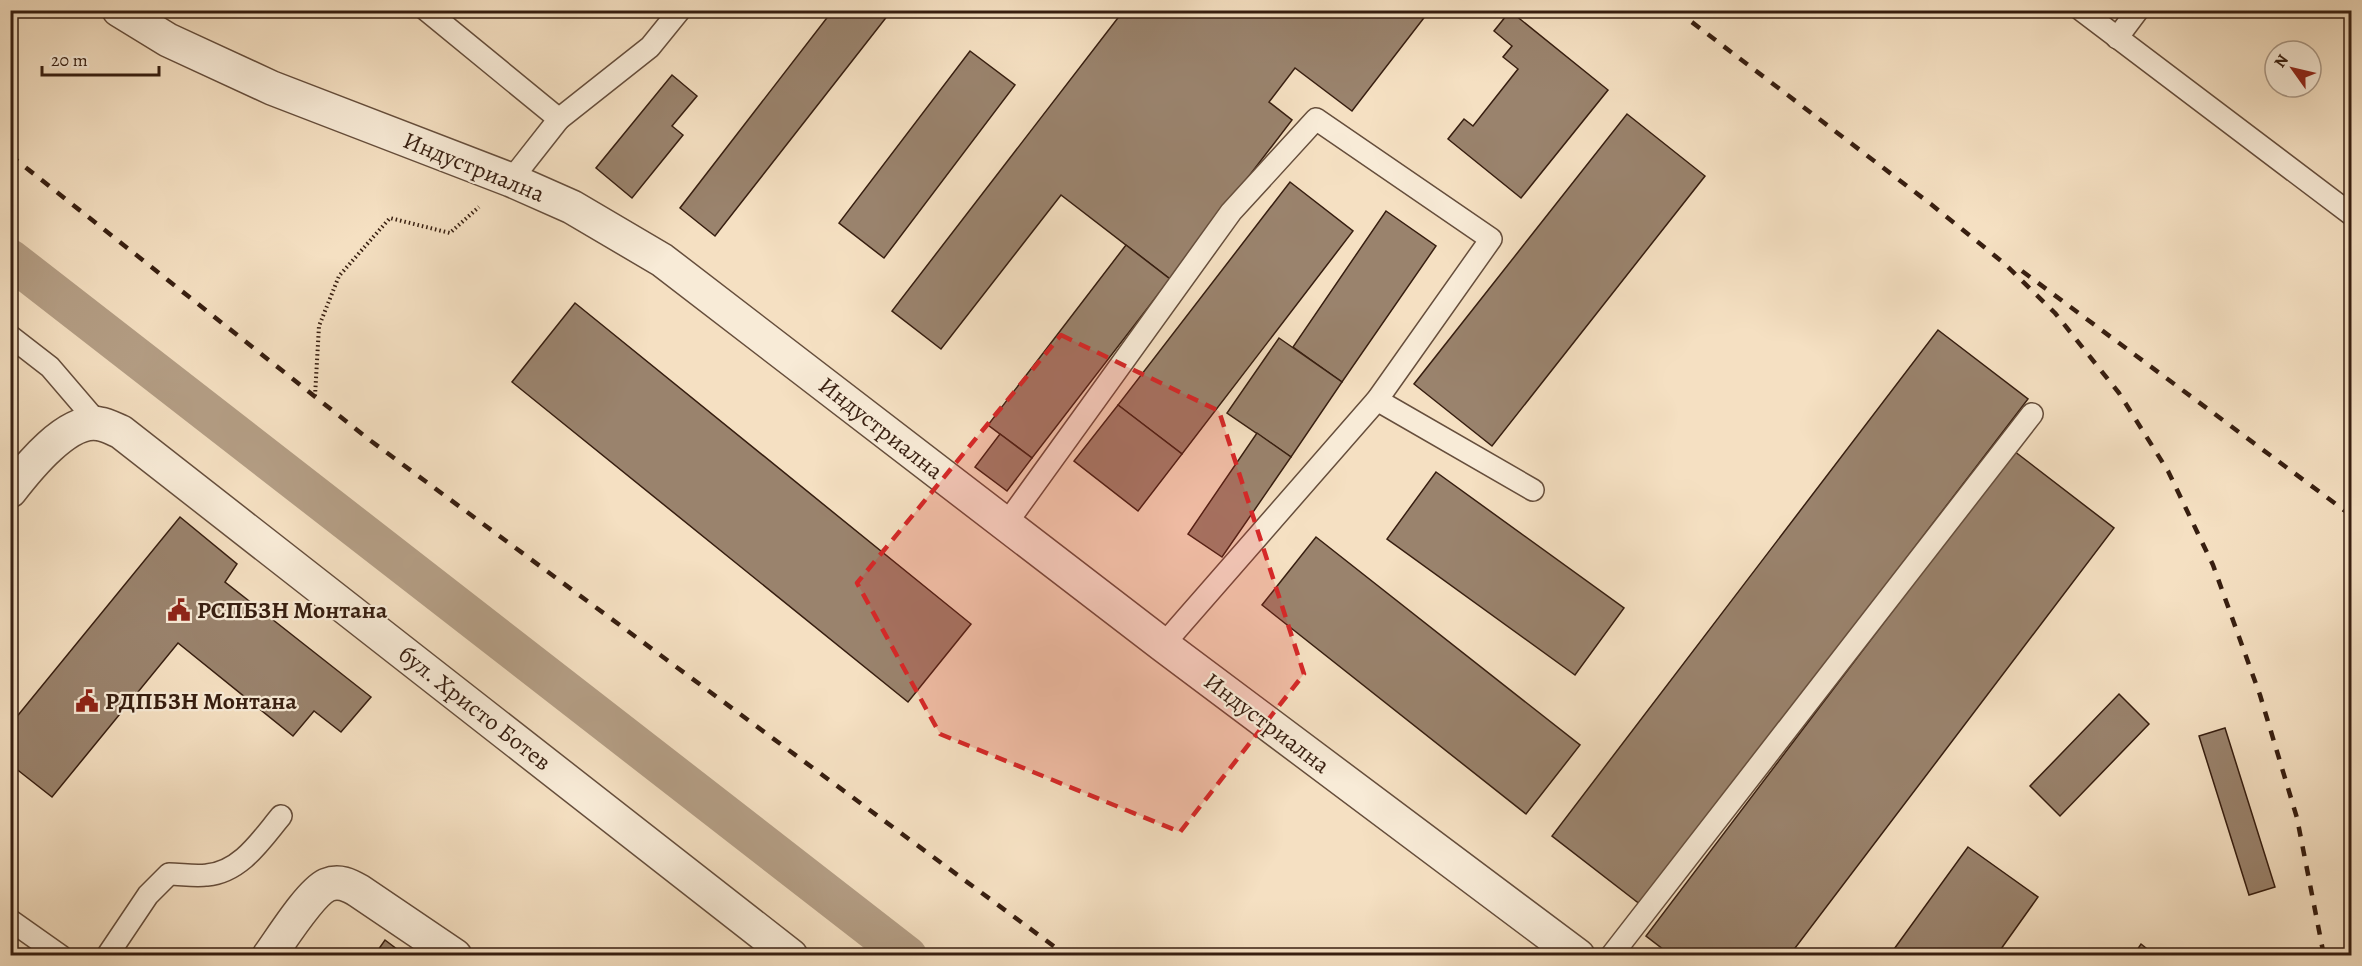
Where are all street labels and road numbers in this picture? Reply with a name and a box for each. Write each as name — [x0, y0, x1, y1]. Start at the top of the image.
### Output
street label: Индустриална — [399, 124, 549, 210]
street label: Индустриална — [812, 369, 950, 487]
street label: бул. Христо Ботев — [392, 638, 558, 778]
street label: Индустриална — [1198, 665, 1336, 781]

